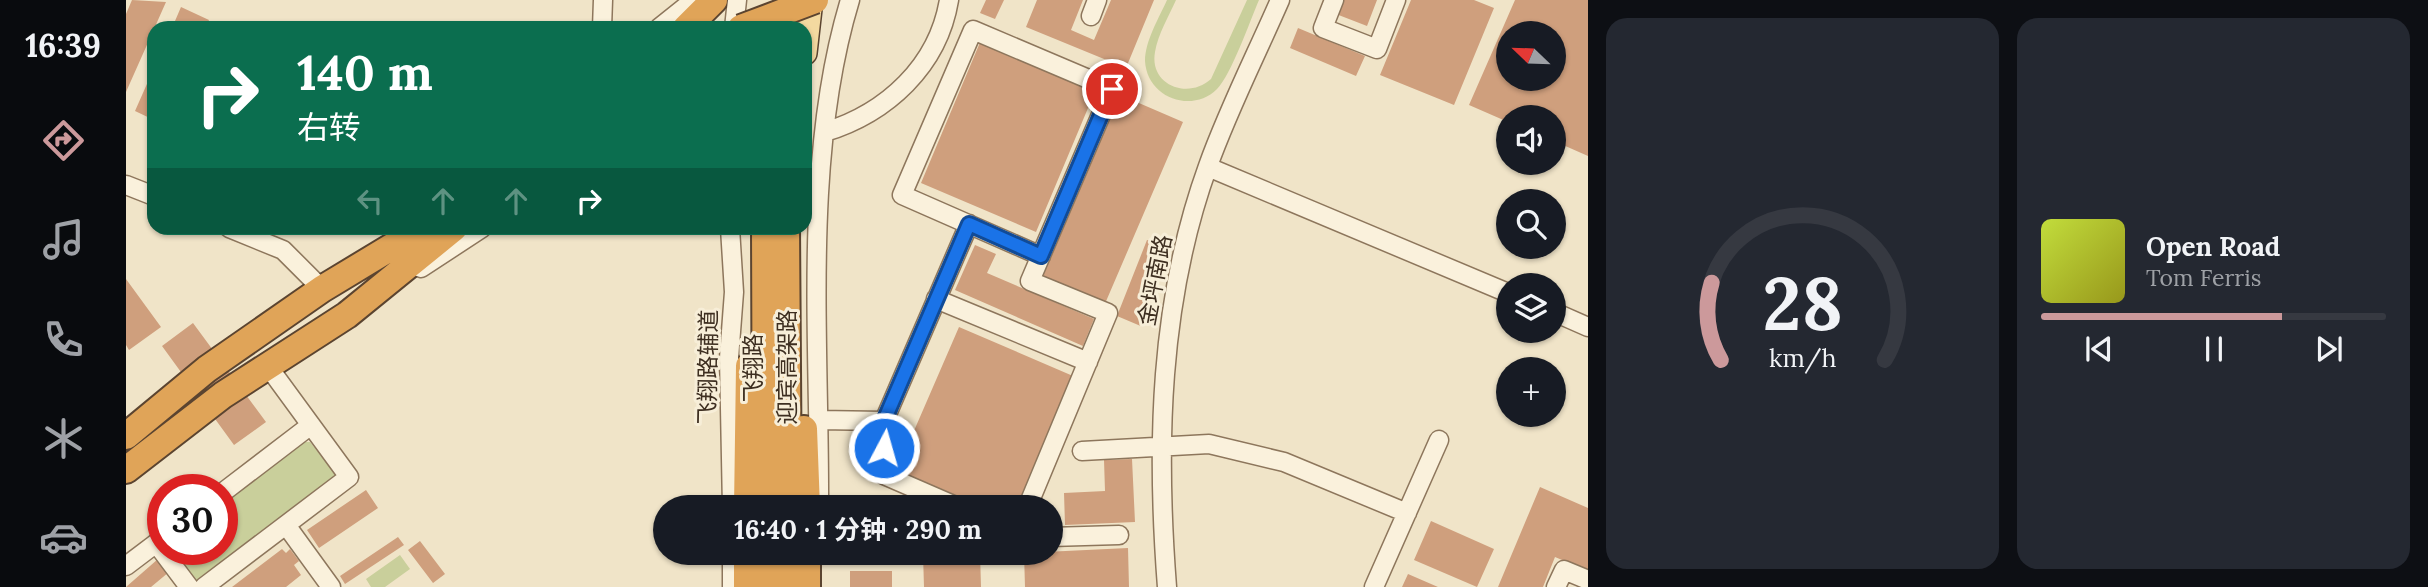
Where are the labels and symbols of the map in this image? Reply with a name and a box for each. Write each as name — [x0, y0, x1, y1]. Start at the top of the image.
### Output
north arrow — [1496, 21, 1566, 91]
pin — [1082, 59, 1142, 119]
street label: 金坪南路 — [1131, 232, 1178, 328]
street label: 飞翔路辅道 — [692, 309, 723, 425]
street label: 迎宾高架路 — [772, 310, 801, 425]
street label: 飞翔路 — [738, 334, 767, 403]
position arrow — [847, 411, 921, 485]
speed limit sign: 30 — [147, 474, 238, 565]

